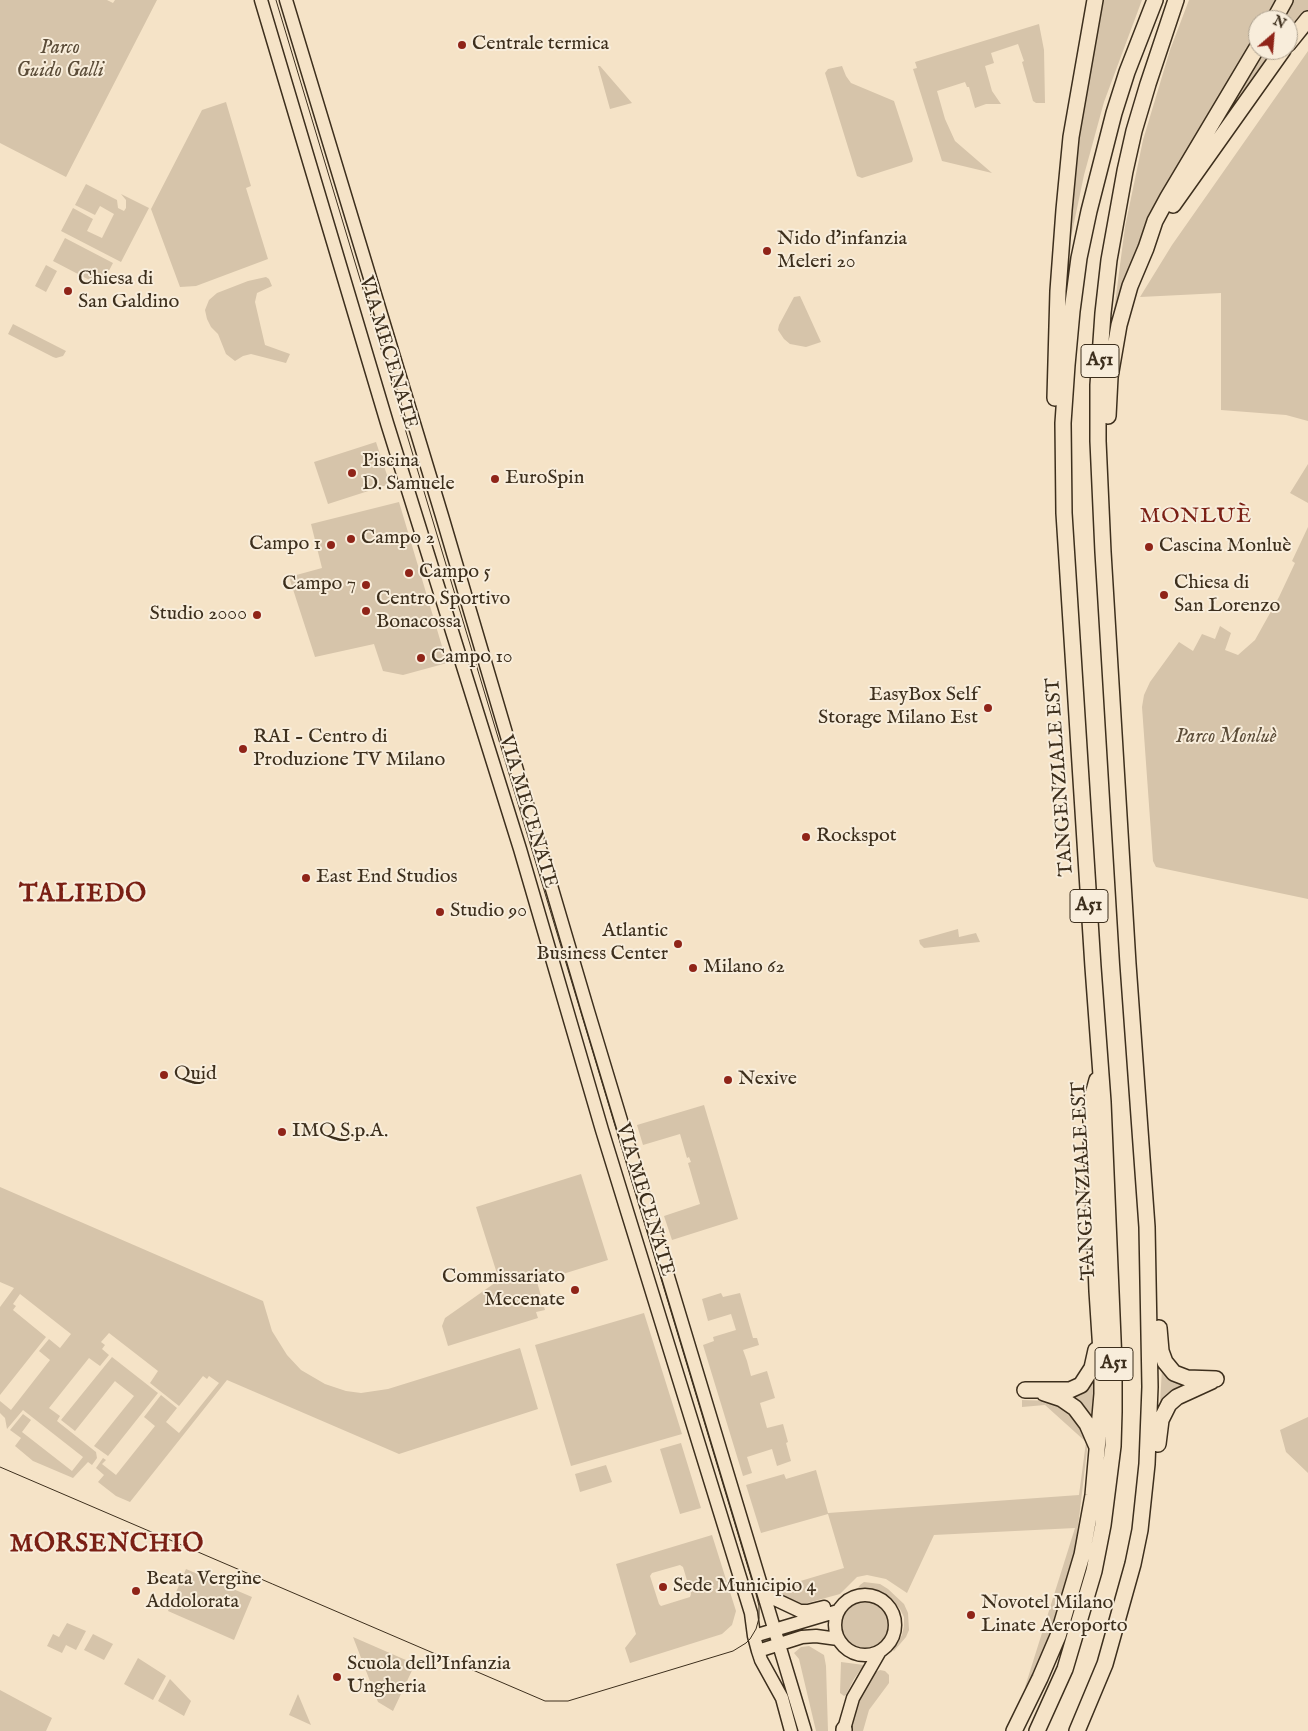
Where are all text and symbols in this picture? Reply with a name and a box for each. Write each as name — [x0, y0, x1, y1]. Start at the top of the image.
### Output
north arrow — [1248, 10, 1298, 60]
text: N — [1270, 12, 1289, 33]
place label: Centrale termica — [472, 33, 609, 57]
park label: Parco Guido Galli — [16, 37, 104, 84]
marker: Centrale termica — [456, 39, 468, 51]
place label: Nido d'infanzia Meleri 20 — [777, 228, 907, 275]
marker: Nido d'infanzia Meleri 20 — [761, 245, 773, 257]
place label: Chiesa di San Galdino — [78, 268, 179, 315]
street label: VIA MECENATE — [352, 274, 422, 432]
marker: Chiesa di San Galdino — [62, 285, 74, 297]
road number: A51 — [1081, 344, 1119, 378]
place label: Piscina D. Samuele — [362, 450, 455, 497]
marker: Piscina D. Samuele — [346, 467, 358, 479]
place label: EuroSpin — [505, 467, 584, 491]
marker: EuroSpin — [489, 473, 501, 485]
district label: MONLUÈ — [1139, 504, 1253, 530]
place label: Campo 2 — [361, 527, 435, 551]
place label: Campo 1 — [249, 533, 321, 557]
marker: Campo 2 — [345, 533, 357, 545]
place label: Cascina Monluè — [1159, 535, 1291, 559]
marker: Campo 1 — [325, 539, 337, 551]
marker: Cascina Monluè — [1143, 541, 1155, 553]
place label: Campo 5 — [419, 561, 491, 585]
marker: Campo 5 — [403, 567, 415, 579]
place label: Chiesa di San Lorenzo — [1174, 572, 1280, 619]
place label: Campo 7 — [282, 573, 356, 597]
marker: Campo 7 — [360, 579, 372, 591]
place label: Centro Sportivo Bonacossa — [376, 588, 510, 635]
marker: Chiesa di San Lorenzo — [1158, 589, 1170, 601]
place label: Studio 2000 — [150, 603, 247, 627]
marker: Centro Sportivo Bonacossa — [360, 605, 372, 617]
marker: Studio 2000 — [251, 609, 263, 621]
place label: Campo 10 — [431, 646, 513, 670]
marker: Campo 10 — [415, 652, 427, 664]
street label: TANGENZIALE EST — [1042, 677, 1080, 877]
place label: EasyBox Self Storage Milano Est — [818, 684, 978, 731]
marker: EasyBox Self Storage Milano Est — [982, 702, 994, 714]
place label: RAI - Centro di Produzione TV Milano — [253, 726, 445, 773]
park label: Parco Monluè — [1176, 726, 1276, 750]
street label: VIA MECENATE — [492, 733, 562, 891]
marker: RAI - Centro di Produzione TV Milano — [237, 743, 249, 755]
place label: Rockspot — [816, 825, 897, 849]
marker: Rockspot — [800, 831, 812, 843]
place label: East End Studios — [316, 866, 458, 890]
marker: East End Studios — [300, 872, 312, 884]
district label: TALIEDO — [18, 881, 148, 911]
road number: A51 — [1070, 889, 1108, 922]
place label: Studio 90 — [450, 900, 527, 924]
marker: Studio 90 — [434, 906, 446, 918]
place label: Atlantic Business Center — [536, 920, 668, 967]
marker: Atlantic Business Center — [672, 938, 684, 950]
place label: Milano 62 — [703, 956, 785, 980]
marker: Milano 62 — [687, 962, 699, 974]
place label: Quid — [174, 1063, 217, 1087]
place label: Nexive — [738, 1068, 797, 1092]
marker: Quid — [158, 1069, 170, 1081]
marker: Nexive — [722, 1074, 734, 1086]
street label: TANGENZIALE EST — [1068, 1081, 1102, 1281]
place label: IMQ S.p.A. — [292, 1120, 388, 1144]
street label: VIA MECENATE — [609, 1121, 679, 1279]
marker: IMQ S.p.A. — [276, 1126, 288, 1138]
place label: Commissariato Mecenate — [442, 1266, 565, 1313]
marker: Commissariato Mecenate — [569, 1284, 581, 1296]
road number: A51 — [1095, 1348, 1133, 1380]
district label: MORSENCHIO — [8, 1531, 206, 1561]
place label: Beata Vergine Addolorata — [146, 1568, 262, 1615]
place label: Sede Municipio 4 — [673, 1575, 816, 1599]
marker: Sede Municipio 4 — [657, 1581, 669, 1593]
marker: Beata Vergine Addolorata — [130, 1585, 142, 1597]
place label: Novotel Milano Linate Aeroporto — [981, 1592, 1128, 1639]
marker: Novotel Milano Linate Aeroporto — [965, 1609, 977, 1621]
place label: Scuola dell'Infanzia Ungheria — [347, 1653, 511, 1700]
marker: Scuola dell'Infanzia Ungheria — [331, 1671, 343, 1683]

